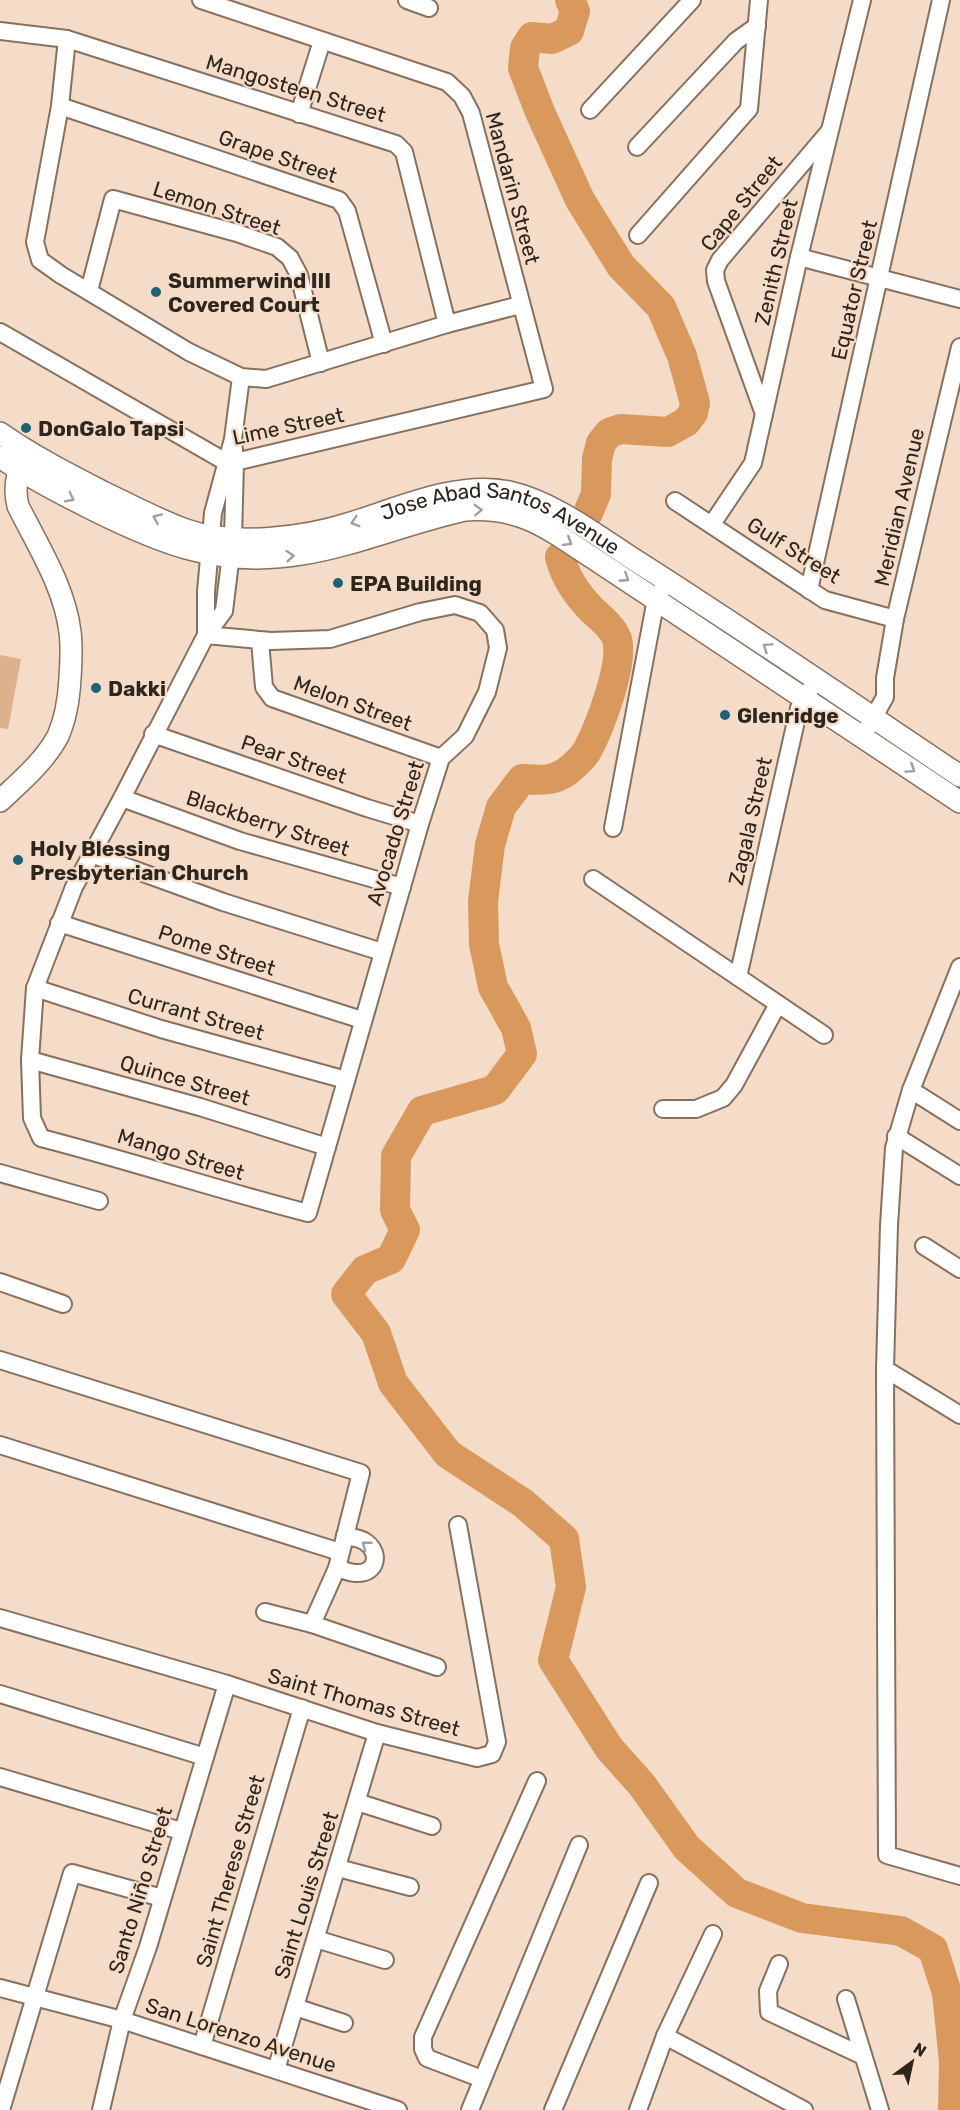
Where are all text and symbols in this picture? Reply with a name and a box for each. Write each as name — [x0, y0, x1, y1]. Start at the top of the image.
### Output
street label: Mangosteen Street — [203, 49, 389, 127]
street label: Mandarin Street — [481, 109, 545, 267]
street label: Grape Street — [215, 124, 341, 188]
street label: Cape Street — [695, 150, 787, 256]
street label: Lemon Street — [150, 176, 284, 240]
street label: Zenith Street — [749, 196, 803, 328]
street label: Equator Street — [826, 218, 882, 362]
place label: Summerwind III Covered Court — [168, 268, 331, 317]
marker: Summerwind III Covered Court — [149, 285, 163, 299]
street label: Lime Street — [230, 402, 346, 450]
place label: DonGalo Tapsi — [38, 416, 184, 441]
marker: DonGalo Tapsi — [19, 421, 33, 435]
street label: Meridian Avenue — [869, 425, 929, 589]
street label: Jose Abad Santos Avenue — [377, 477, 625, 559]
one-way arrow — [64, 491, 75, 502]
one-way arrow — [474, 503, 483, 516]
street label: Gulf Street — [743, 511, 845, 589]
one-way arrow — [152, 513, 163, 525]
one-way arrow — [350, 515, 361, 527]
one-way arrow — [562, 534, 572, 546]
one-way arrow — [285, 550, 294, 563]
place label: EPA Building — [350, 571, 482, 596]
one-way arrow — [619, 571, 629, 583]
marker: EPA Building — [331, 576, 345, 590]
one-way arrow — [763, 644, 774, 655]
street label: Melon Street — [290, 670, 416, 736]
place label: Dakki — [108, 676, 166, 701]
marker: Dakki — [89, 681, 103, 695]
place label: Glenridge — [737, 703, 839, 728]
marker: Glenridge — [718, 708, 732, 722]
street label: Pear Street — [238, 729, 350, 789]
street label: Zagala Street — [723, 754, 777, 888]
street label: Avocado Street — [361, 757, 429, 909]
one-way arrow — [904, 762, 915, 773]
street label: Blackberry Street — [183, 785, 353, 861]
place label: Holy Blessing Presbyterian Church — [30, 836, 249, 885]
marker: Holy Blessing Presbyterian Church — [11, 853, 25, 867]
street label: Pome Street — [155, 919, 279, 981]
street label: Currant Street — [125, 983, 267, 1045]
street label: Quince Street — [117, 1050, 253, 1110]
street label: Mango Street — [114, 1123, 248, 1185]
one-way arrow — [362, 1541, 373, 1552]
street label: Saint Thomas Street — [265, 1663, 463, 1741]
street label: Saint Therese Street — [191, 1772, 269, 1970]
street label: Santo Niño Street — [103, 1804, 177, 1976]
street label: Saint Louis Street — [269, 1808, 343, 1982]
street label: San Lorenzo Avenue — [142, 1992, 340, 2078]
north arrow — [882, 2032, 942, 2092]
text: N — [910, 2039, 930, 2061]

